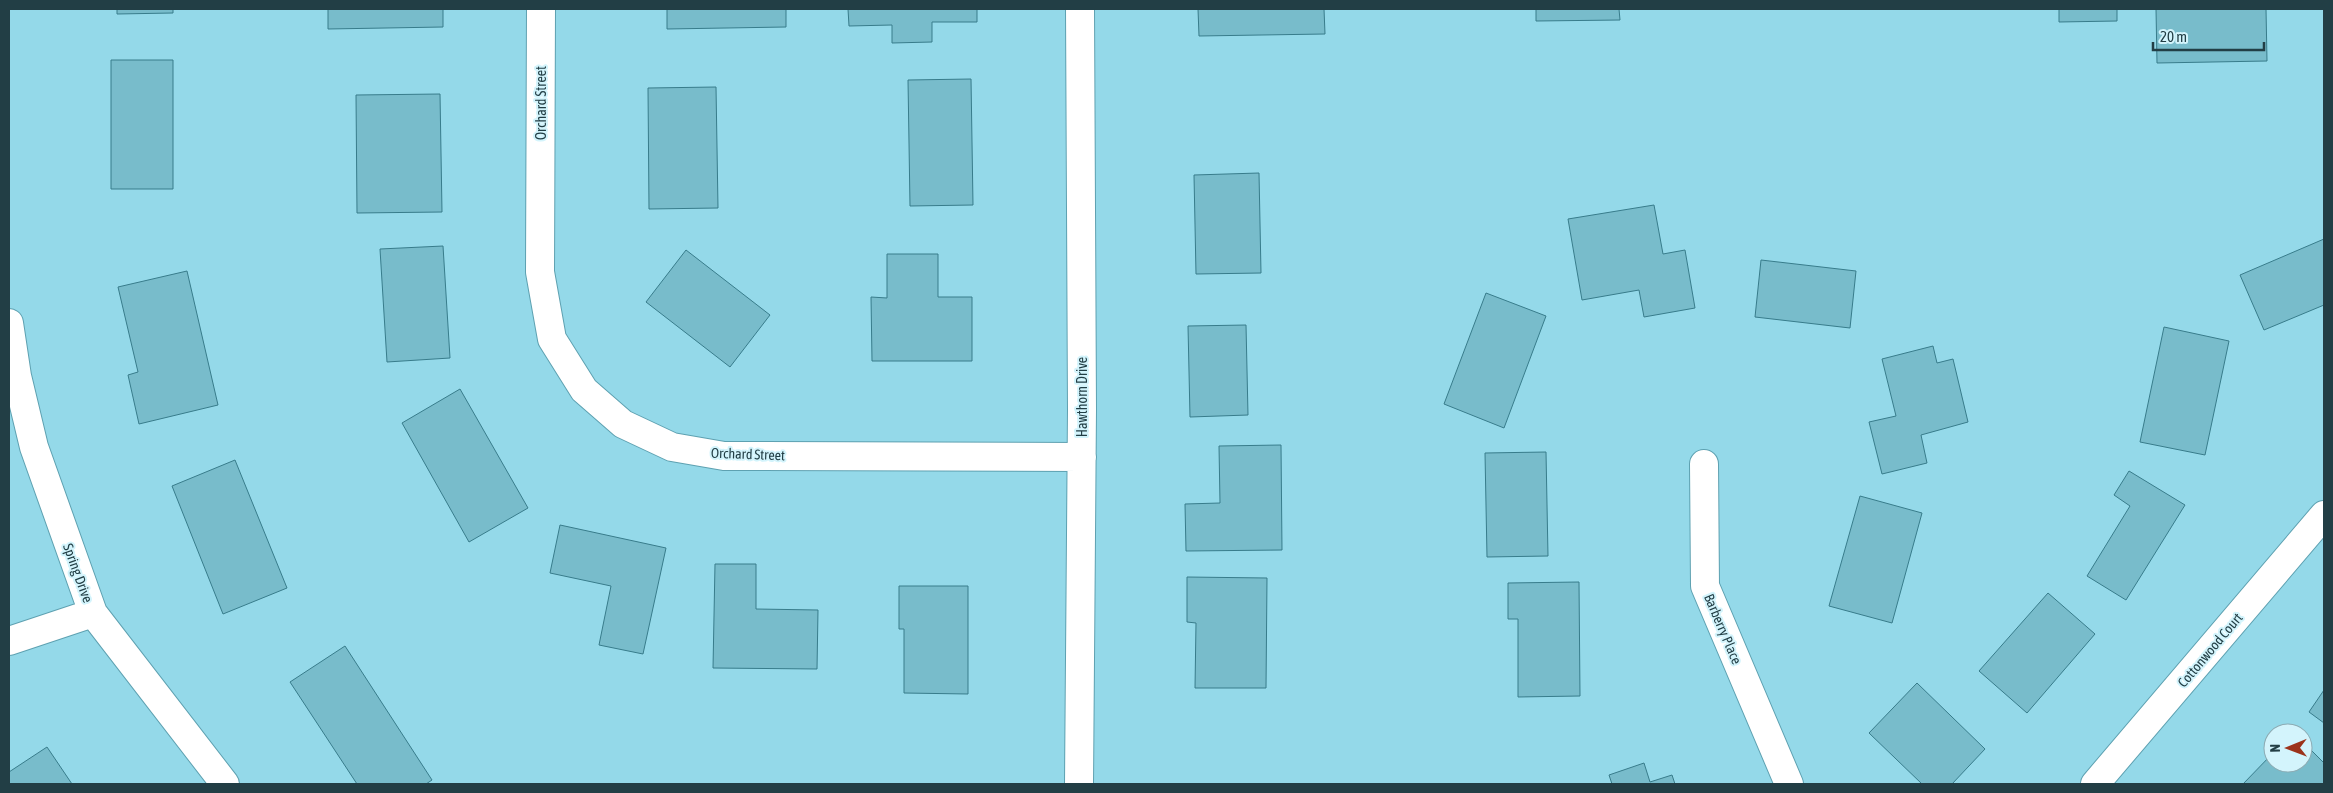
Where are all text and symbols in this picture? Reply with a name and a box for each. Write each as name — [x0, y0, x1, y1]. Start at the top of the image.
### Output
scale bar — [2153, 20, 2264, 52]
text: 20 m — [2160, 28, 2187, 45]
street label: Orchard Street — [533, 66, 549, 140]
street label: Hawthorn Drive — [1074, 357, 1090, 437]
street label: Orchard Street — [711, 445, 785, 463]
street label: Spring Drive — [60, 541, 96, 605]
street label: Barberry Place — [1701, 591, 1745, 667]
street label: Cottonwood Court — [2174, 610, 2246, 690]
north arrow — [2263, 723, 2313, 773]
text: N — [2267, 744, 2283, 752]

